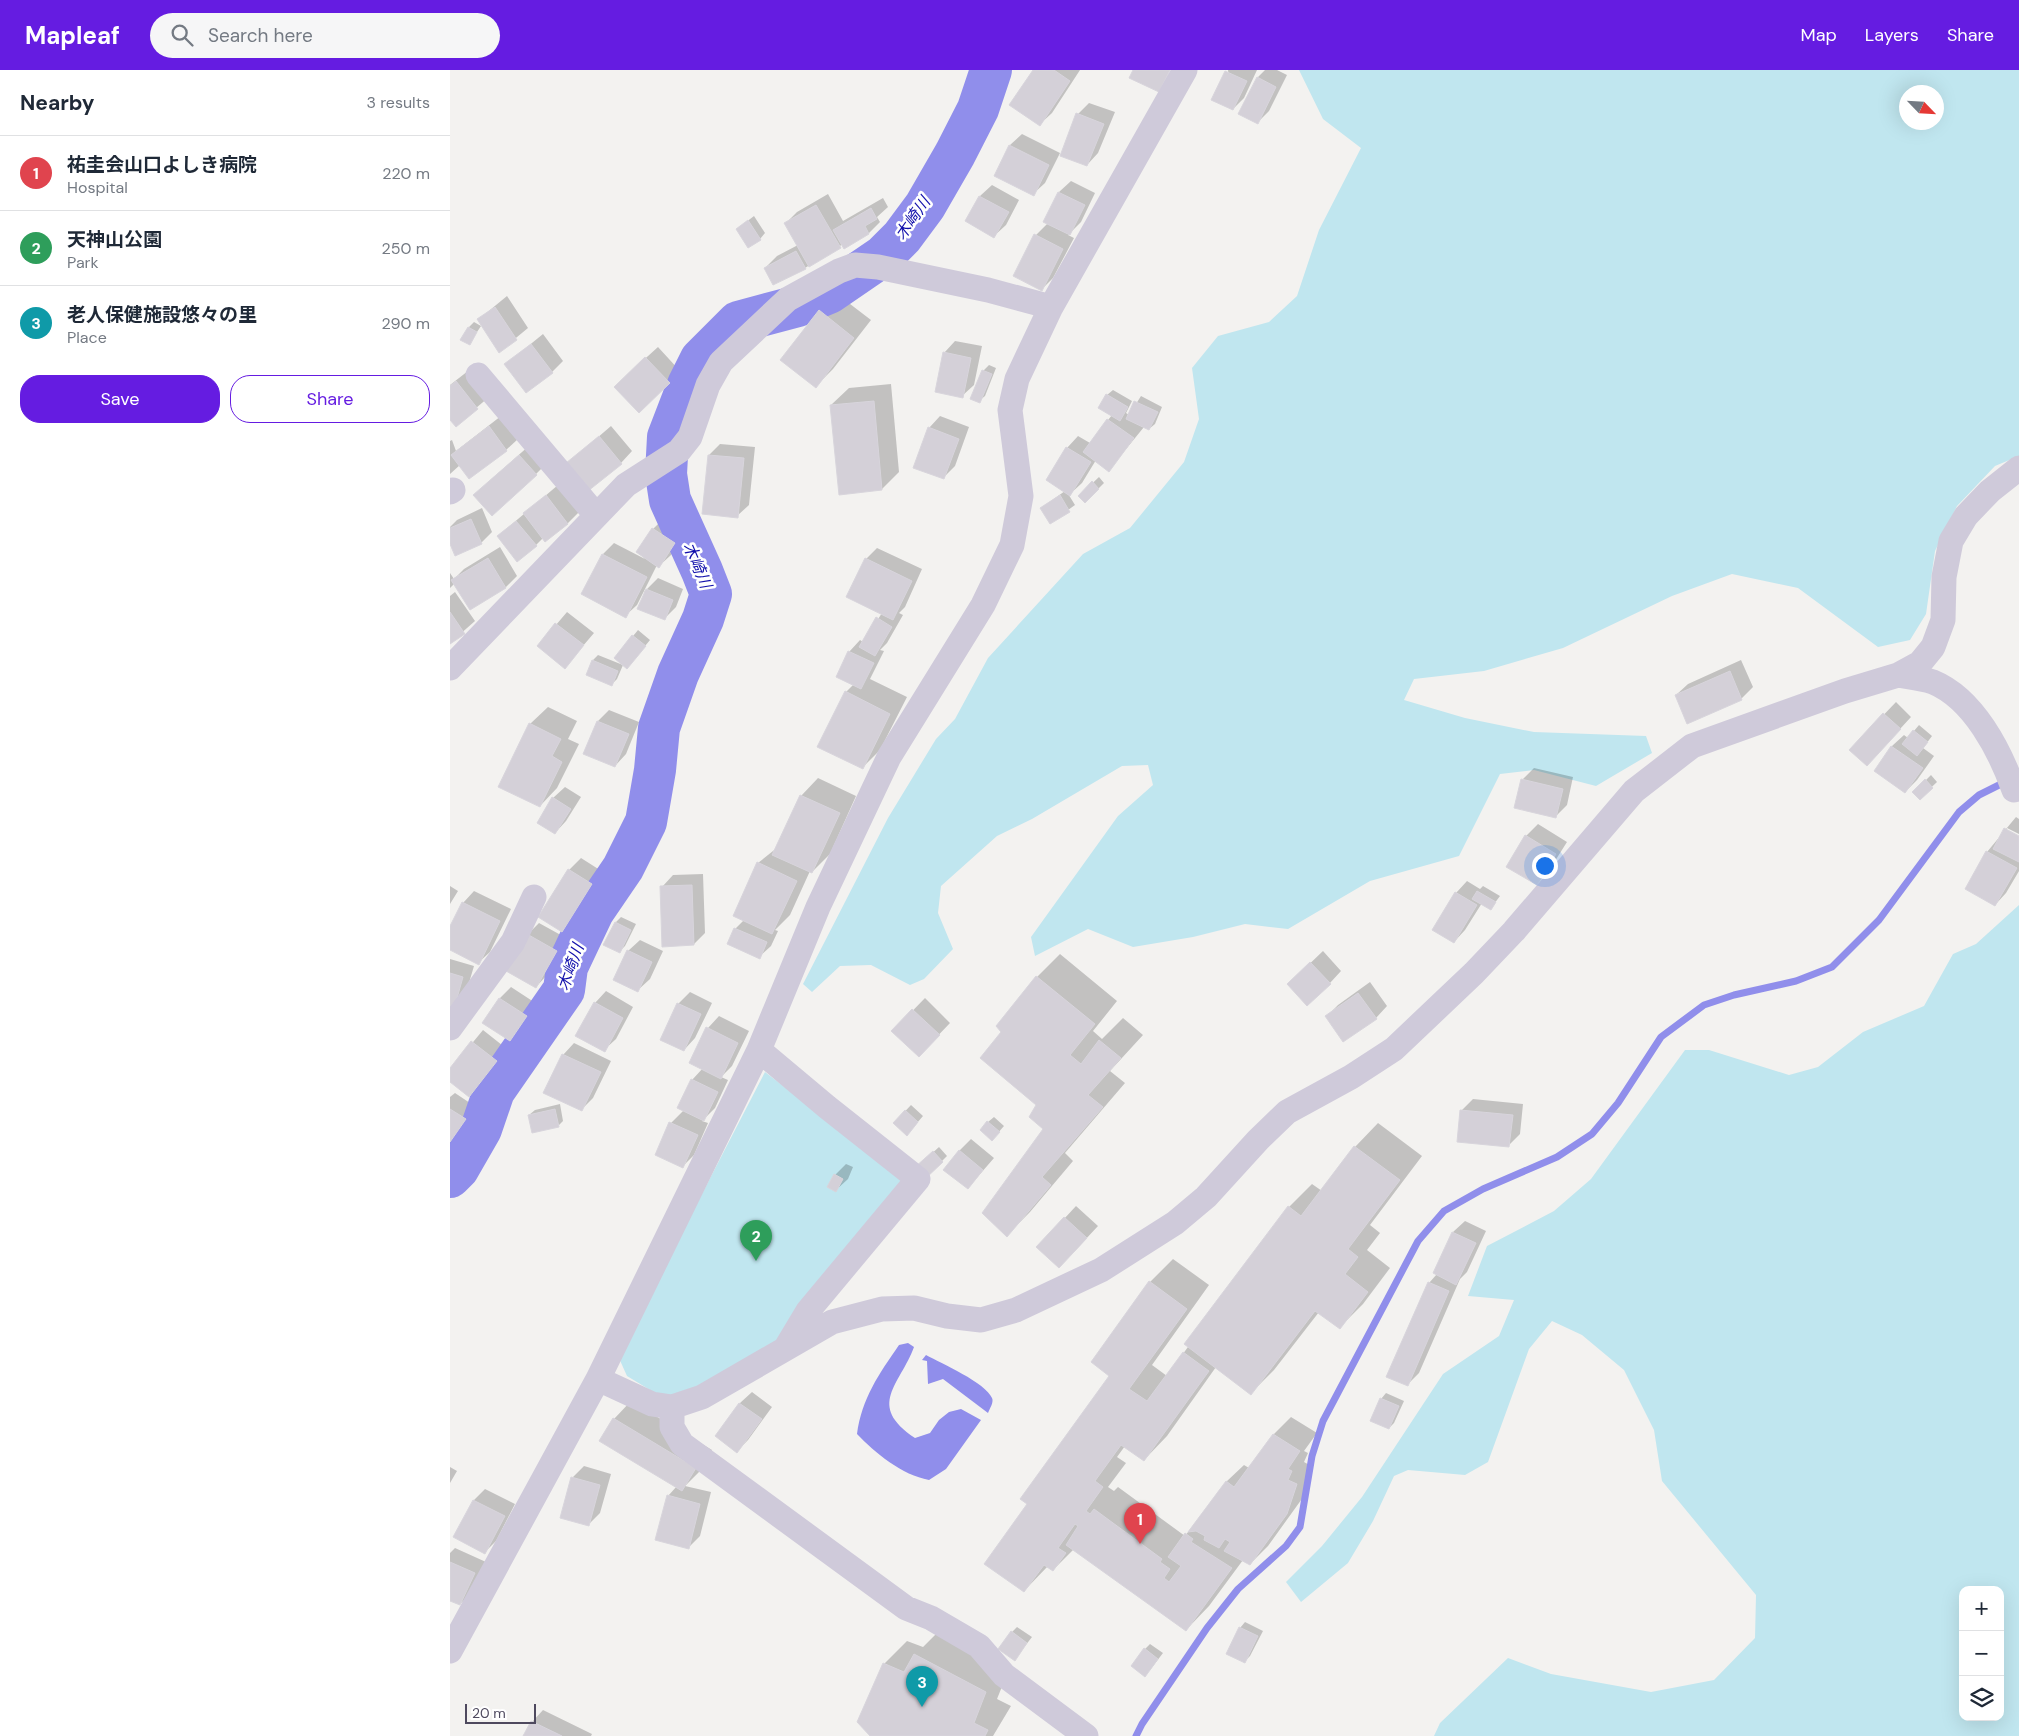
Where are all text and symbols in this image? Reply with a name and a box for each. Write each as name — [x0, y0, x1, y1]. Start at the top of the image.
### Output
search box — [150, 13, 500, 58]
text: Mapleaf — [25, 20, 120, 51]
icon: search — [168, 21, 196, 49]
text: Search here — [208, 23, 313, 48]
text: Map — [1801, 23, 1837, 47]
text: Layers — [1865, 23, 1919, 47]
text: Share — [1947, 23, 1994, 47]
north arrow — [1899, 85, 1944, 130]
text: Nearby — [20, 89, 94, 117]
text: 3 results — [367, 92, 430, 113]
text: 祐圭会山口よしき病院 — [67, 152, 257, 177]
text: 1 — [33, 163, 39, 184]
text: 220 m — [382, 163, 430, 184]
text: Hospital — [67, 177, 128, 198]
water label: 木崎川 — [890, 191, 936, 244]
text: 天神山公園 — [67, 227, 162, 252]
text: 2 — [31, 238, 41, 259]
text: 250 m — [382, 238, 430, 259]
text: Park — [67, 252, 99, 273]
text: 老人保健施設悠々の里 — [67, 302, 257, 327]
text: 3 — [31, 313, 41, 334]
text: 290 m — [381, 313, 430, 334]
text: Place — [67, 327, 107, 348]
button: Save — [20, 375, 220, 423]
button: Share — [230, 375, 430, 423]
water label: 木崎川 — [678, 539, 717, 593]
your location — [1532, 853, 1558, 879]
water label: 木崎川 — [552, 939, 589, 993]
pin: 2 — [740, 1220, 772, 1261]
pin: 1 — [1124, 1503, 1156, 1544]
map controls — [1959, 1586, 2004, 1721]
button: + — [1959, 1586, 2004, 1631]
button: − — [1959, 1631, 2004, 1676]
pin: 3 — [906, 1666, 938, 1707]
button: layers — [1959, 1676, 2004, 1721]
scale bar — [465, 1701, 536, 1724]
text: 20 m — [472, 1704, 506, 1722]

